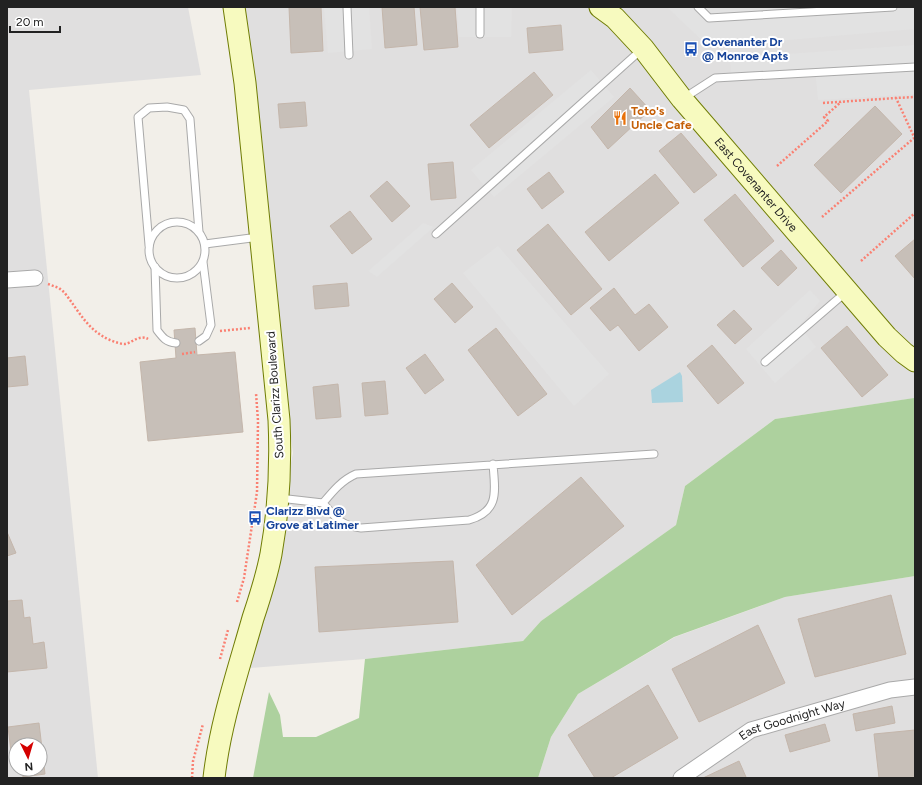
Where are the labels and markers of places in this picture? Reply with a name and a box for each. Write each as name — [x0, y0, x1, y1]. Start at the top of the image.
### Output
place label: Covenanter Dr @ Monroe Apts — [702, 35, 788, 63]
bus stop icon: Covenanter Dr @ Monroe Apts — [683, 41, 699, 57]
place label: Toto's Uncle Cafe — [631, 104, 692, 132]
restaurant icon: Toto's Uncle Cafe — [612, 110, 628, 126]
place label: Clarizz Blvd @ Grove at Latimer — [266, 504, 359, 532]
bus stop icon: Clarizz Blvd @ Grove at Latimer — [247, 510, 263, 526]

